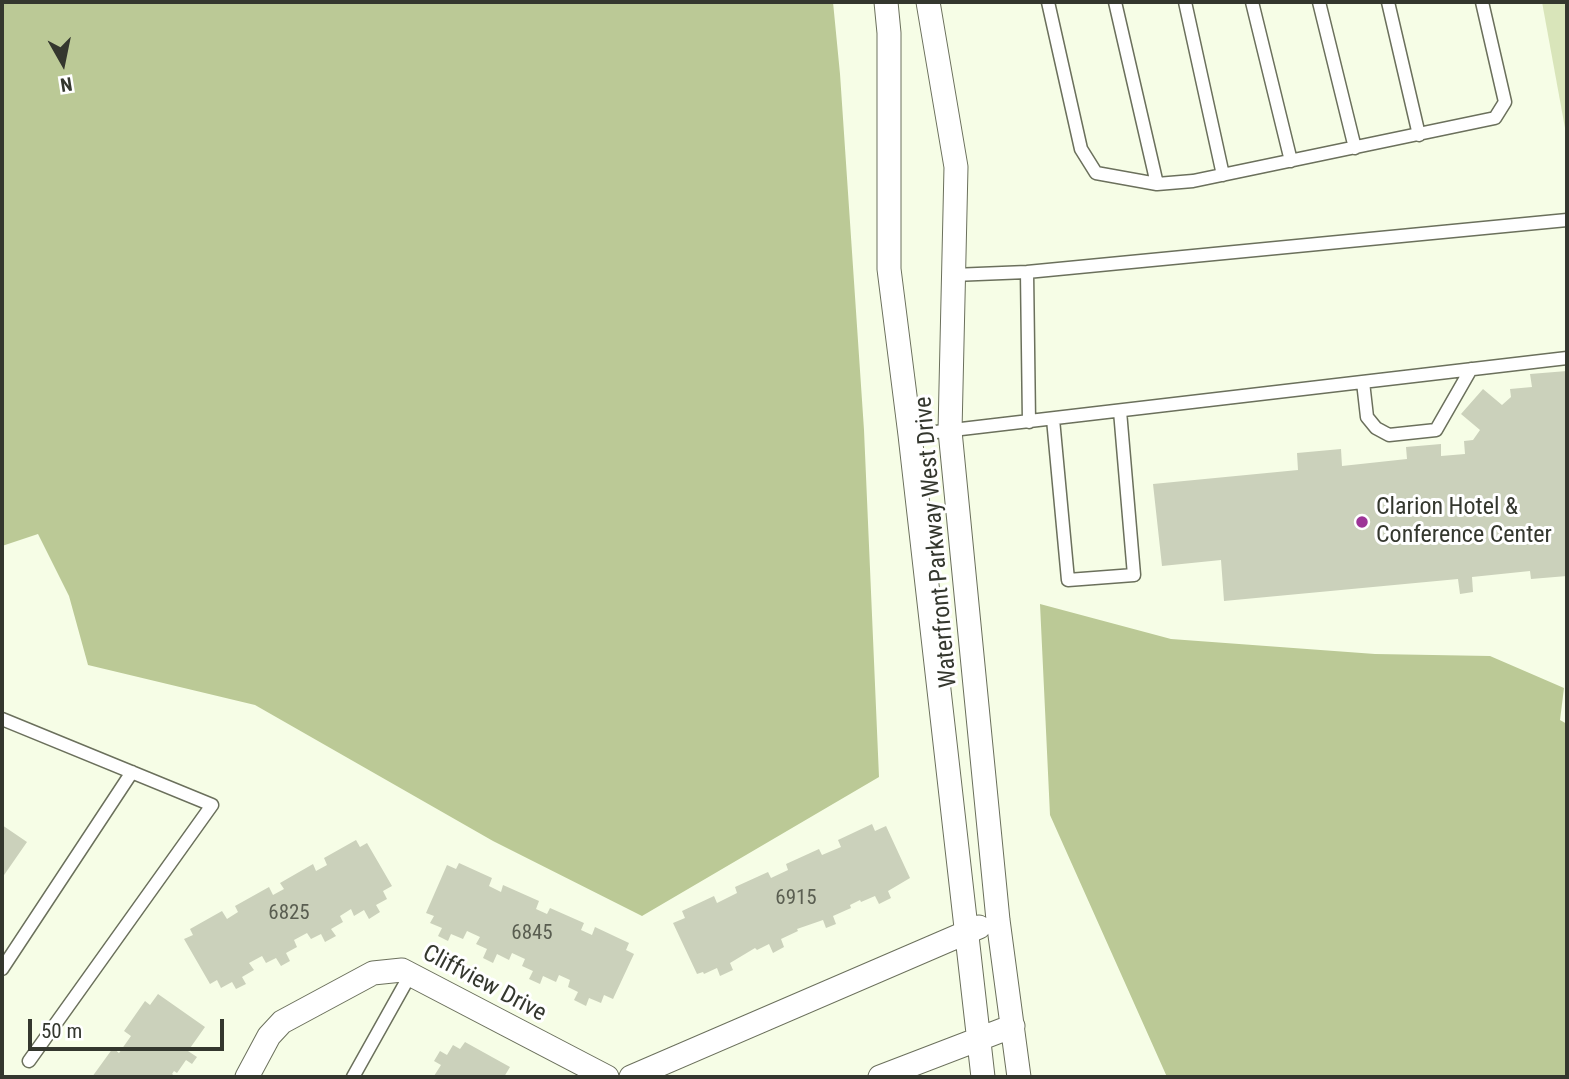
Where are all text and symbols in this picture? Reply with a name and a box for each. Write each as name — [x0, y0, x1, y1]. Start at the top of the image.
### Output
north arrow — [28, 28, 98, 98]
text: N — [59, 72, 74, 97]
street label: Waterfront Parkway West Drive — [910, 395, 964, 689]
place label: Clarion Hotel & Conference Center — [1376, 494, 1552, 550]
marker: Clarion Hotel & Conference Center — [1354, 514, 1370, 530]
house number: 6915 — [775, 886, 817, 912]
house number: 6825 — [268, 901, 310, 927]
house number: 6845 — [511, 921, 553, 947]
street label: Cliffview Drive — [417, 939, 551, 1029]
scale bar — [32, 1006, 228, 1050]
text: 50 m — [41, 1019, 82, 1043]

